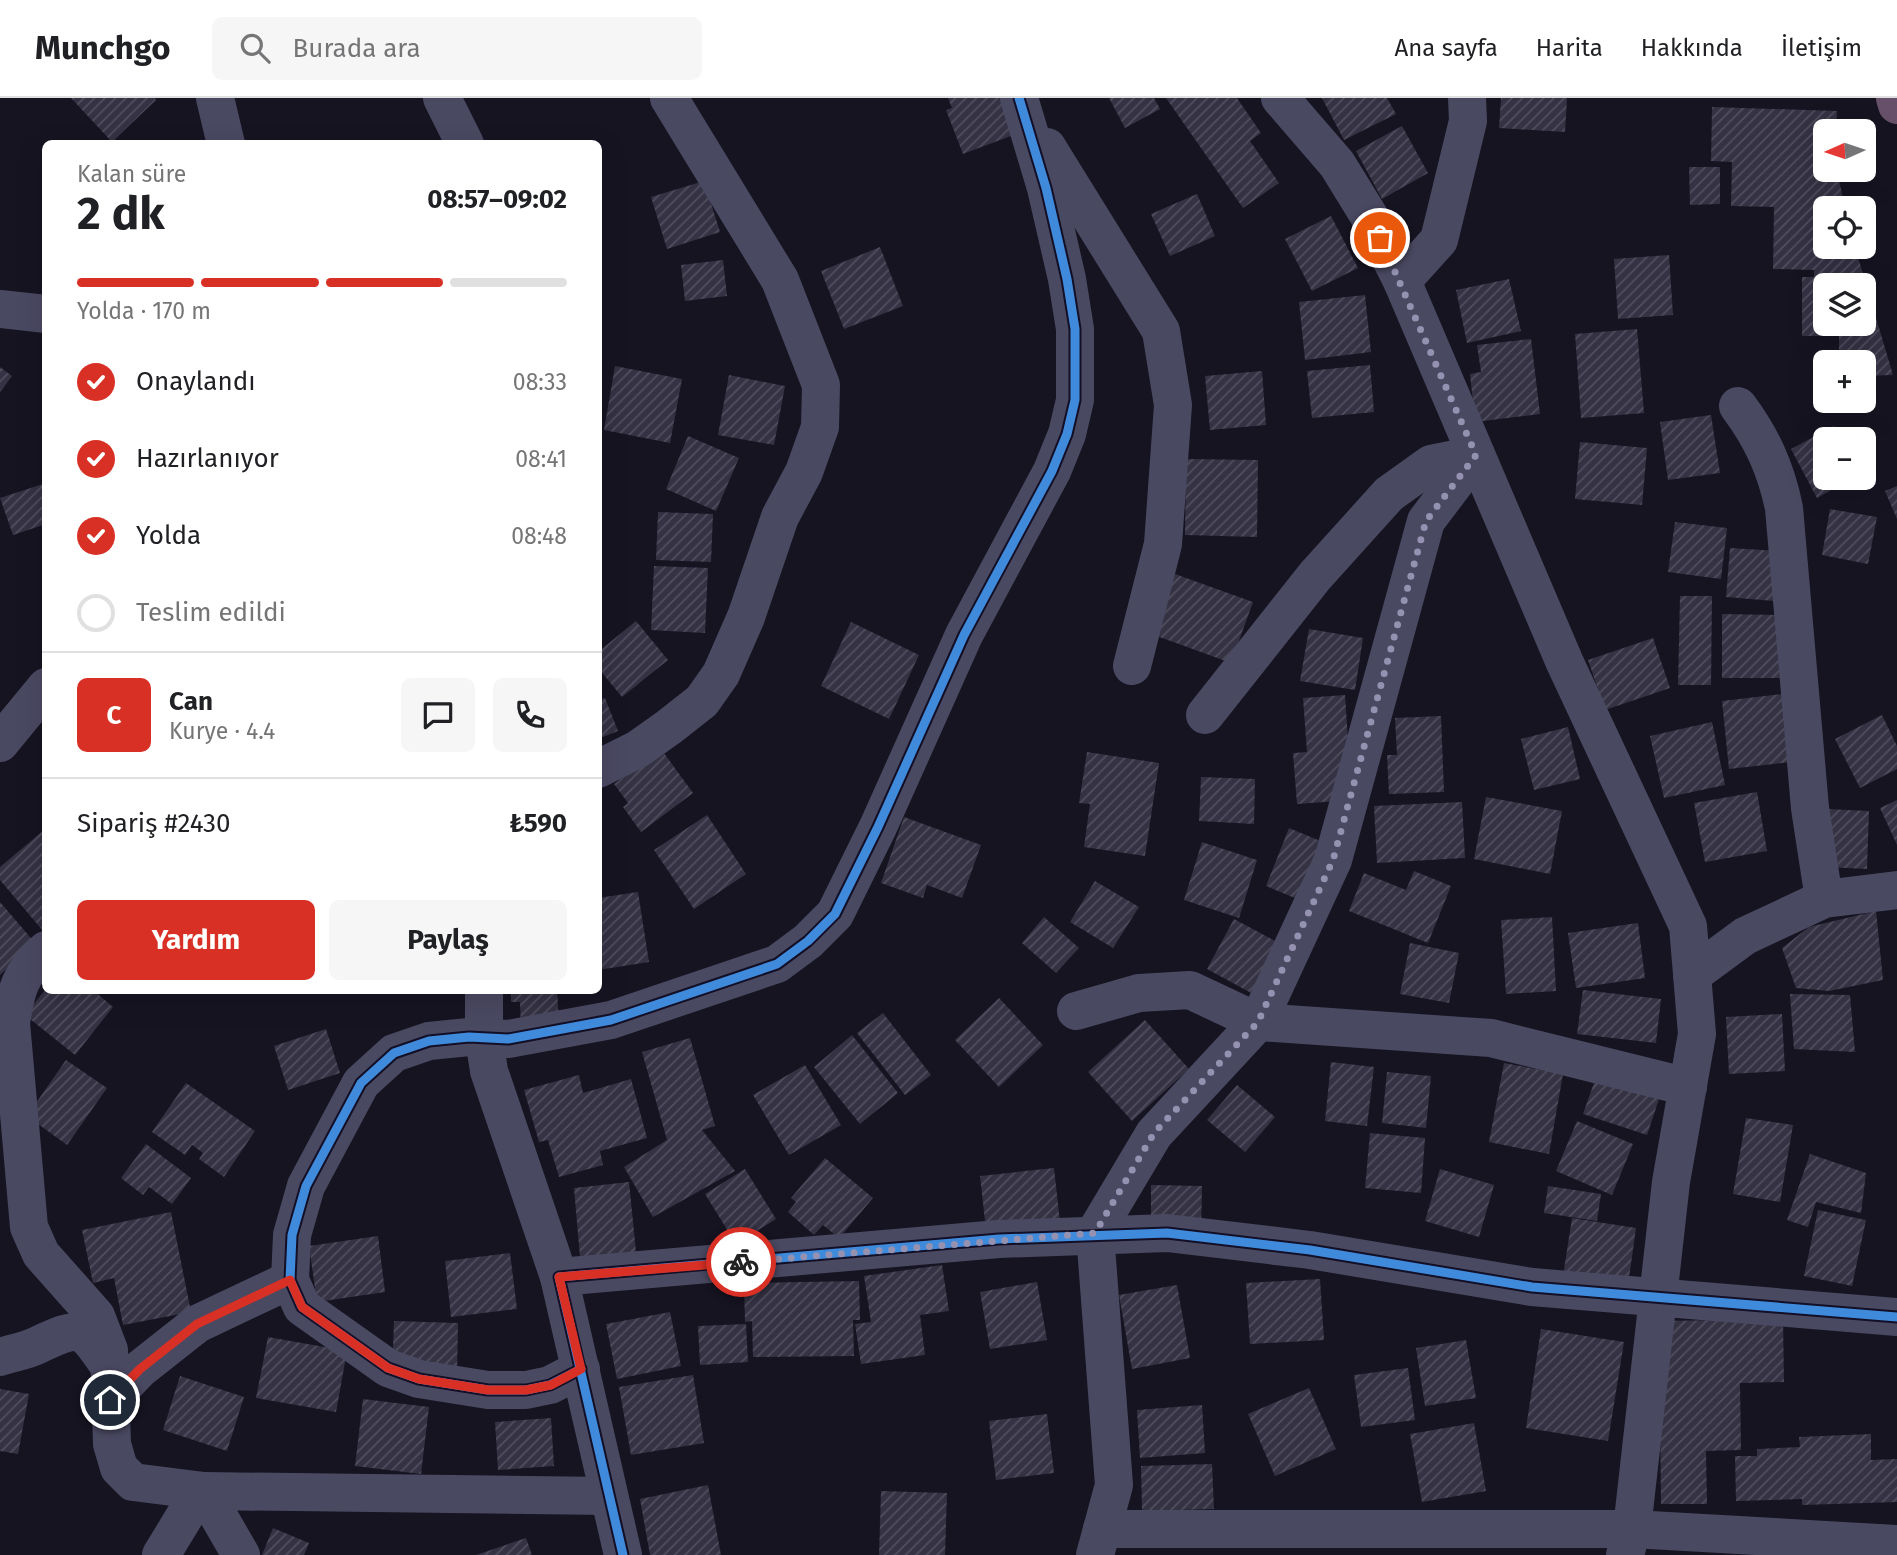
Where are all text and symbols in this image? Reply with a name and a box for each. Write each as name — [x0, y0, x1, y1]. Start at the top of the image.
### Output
search box — [212, 17, 702, 80]
text: Munchgo — [35, 28, 170, 68]
icon: search — [236, 29, 274, 67]
text: Burada ara — [292, 33, 421, 64]
text: Ana sayfa — [1394, 34, 1498, 62]
text: Harita — [1536, 34, 1603, 62]
text: Hakkında — [1641, 34, 1743, 62]
text: İletişim — [1781, 34, 1862, 62]
north arrow — [1813, 119, 1876, 182]
map controls — [1813, 119, 1876, 490]
text: Kalan süre — [77, 160, 186, 188]
text: 08:57–09:02 — [427, 184, 567, 215]
text: 2 dk — [77, 186, 165, 241]
button: locate — [1813, 196, 1876, 259]
pin — [1350, 208, 1410, 268]
icon: bag — [1361, 219, 1399, 257]
button: layers — [1813, 273, 1876, 336]
text: Yolda · 170 m — [77, 297, 211, 325]
button: + — [1813, 350, 1876, 413]
icon: check — [77, 363, 115, 401]
text: Onaylandı — [136, 366, 256, 397]
text: 08:33 — [513, 368, 567, 396]
button: − — [1813, 427, 1876, 490]
icon: check — [77, 440, 115, 478]
text: Hazırlanıyor — [136, 443, 279, 474]
text: 08:41 — [515, 445, 567, 473]
icon: check — [77, 517, 115, 555]
text: Yolda — [136, 520, 201, 551]
text: 08:48 — [511, 522, 567, 550]
text: Teslim edildi — [136, 597, 286, 628]
button: chat — [401, 678, 475, 752]
button: phone — [493, 678, 567, 752]
text: Can — [169, 686, 213, 717]
text: C — [107, 700, 121, 731]
text: Kurye · 4.4 — [169, 717, 275, 745]
text: Sipariş #2430 — [77, 808, 231, 839]
text: ₺590 — [509, 808, 567, 839]
button: Yardım — [77, 900, 315, 980]
button: Paylaş — [329, 900, 567, 980]
courier — [706, 1227, 776, 1297]
icon: bike — [722, 1243, 760, 1281]
pin — [80, 1370, 140, 1430]
icon: home — [91, 1381, 129, 1419]

